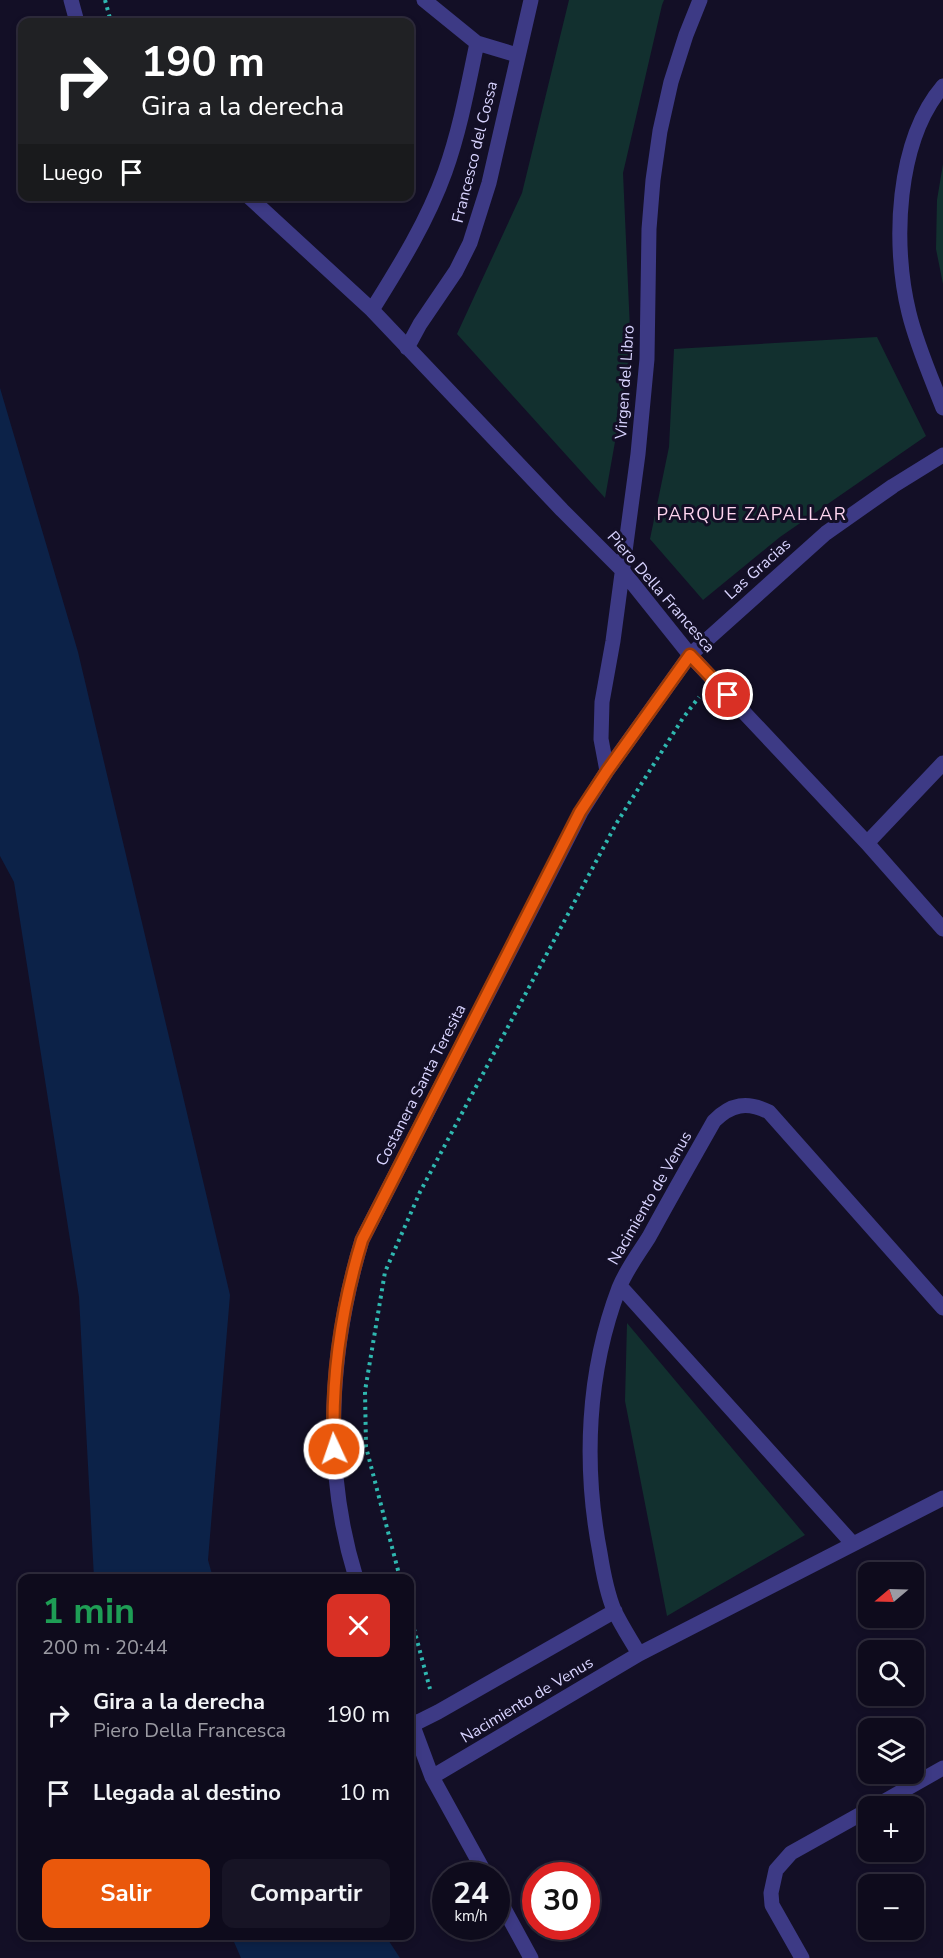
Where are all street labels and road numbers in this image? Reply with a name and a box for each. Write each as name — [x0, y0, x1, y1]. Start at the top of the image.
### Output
street label: Francesco del Cossa — [447, 79, 503, 225]
street label: Virgen del Libro — [610, 324, 640, 441]
street label: Piero Della Francesca — [602, 526, 720, 658]
street label: Las Gracias — [720, 533, 796, 605]
street label: Costanera Santa Teresita — [371, 1000, 471, 1170]
street label: Nacimiento de Venus — [603, 1127, 697, 1269]
street label: Nacimiento de Venus — [456, 1652, 598, 1748]

